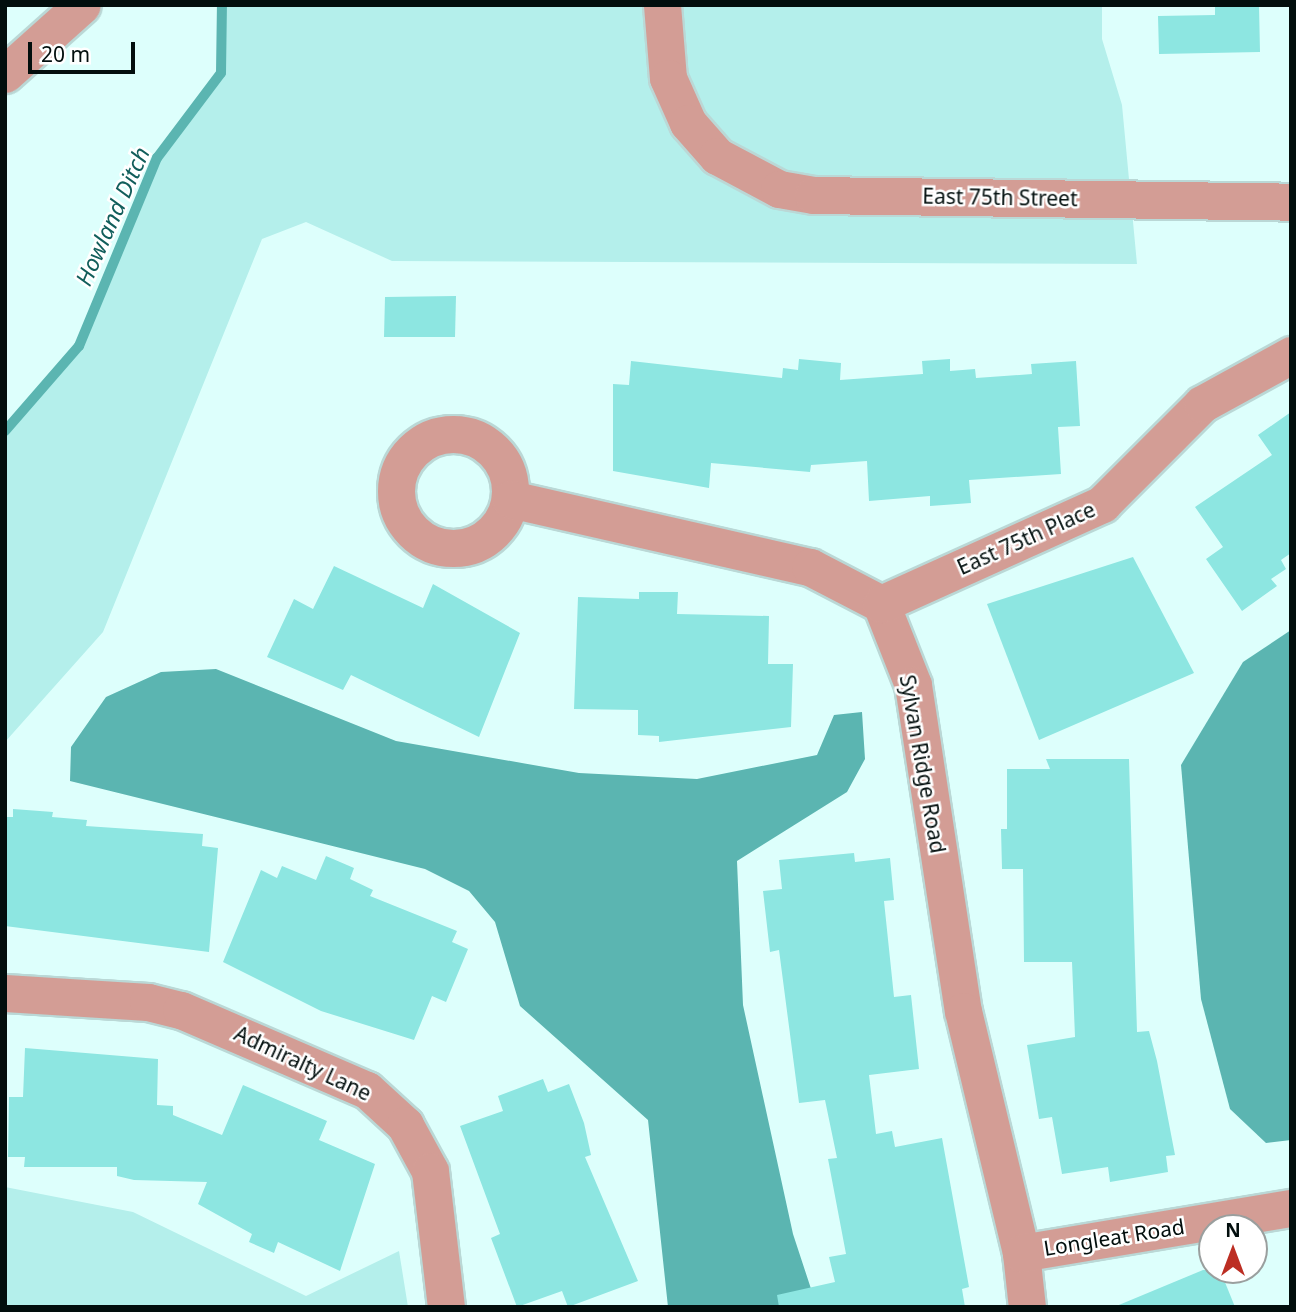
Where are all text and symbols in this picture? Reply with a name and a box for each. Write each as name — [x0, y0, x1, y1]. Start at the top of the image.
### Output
scale bar — [32, 28, 138, 72]
text: 20 m — [41, 40, 90, 68]
water label: Howland Ditch — [69, 142, 155, 290]
street label: East 75th Street — [922, 183, 1078, 211]
street label: East 75th Place — [953, 496, 1099, 580]
street label: Sylvan Ridge Road — [895, 673, 951, 855]
street label: Admiralty Lane — [231, 1020, 375, 1106]
street label: Longleat Road — [1042, 1213, 1186, 1261]
north arrow — [1198, 1214, 1268, 1284]
text: N — [1225, 1217, 1241, 1243]

